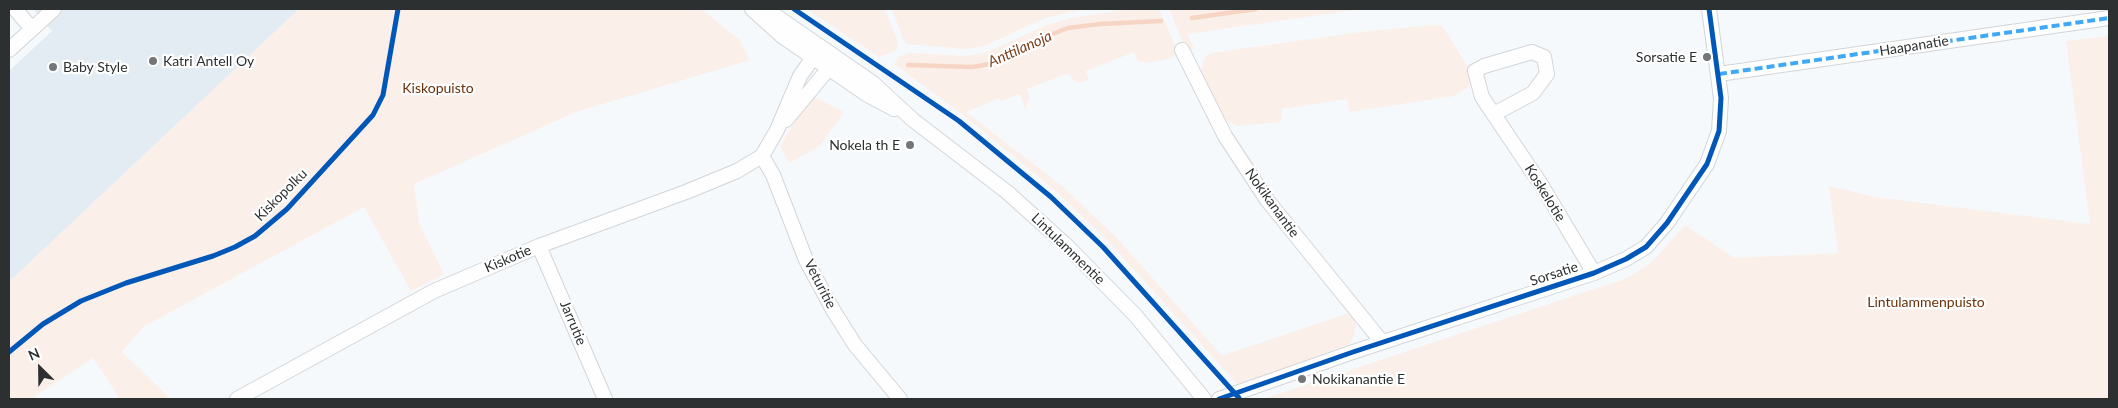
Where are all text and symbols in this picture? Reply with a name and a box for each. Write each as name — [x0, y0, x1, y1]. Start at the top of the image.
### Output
water label: Anttilanoja — [985, 27, 1055, 71]
street label: Haapanatie — [1878, 32, 1950, 60]
place label: Sorsatie E — [1636, 49, 1697, 65]
marker: Sorsatie E — [1701, 51, 1713, 63]
place label: Katri Antell Oy — [163, 53, 254, 69]
marker: Katri Antell Oy — [147, 55, 159, 67]
place label: Baby Style — [63, 59, 128, 75]
marker: Baby Style — [47, 61, 59, 73]
park label: Kiskopuisto — [402, 80, 474, 96]
place label: Nokela th E — [829, 137, 900, 153]
marker: Nokela th E — [904, 139, 916, 151]
street label: Koskelotie — [1521, 161, 1569, 225]
street label: Kiskopolku — [251, 165, 311, 225]
street label: Nokikanantie — [1241, 165, 1303, 241]
street label: Lintulammentie — [1028, 210, 1108, 288]
street label: Kiskotie — [482, 242, 534, 276]
street label: Veturitie — [800, 257, 840, 311]
street label: Sorsatie — [1528, 258, 1580, 290]
park label: Lintulammenpuisto — [1867, 294, 1985, 310]
street label: Jarrutie — [556, 298, 590, 348]
north arrow — [15, 343, 65, 393]
text: N — [26, 344, 42, 364]
place label: Nokikanantie E — [1312, 371, 1405, 387]
marker: Nokikanantie E — [1296, 373, 1308, 385]

